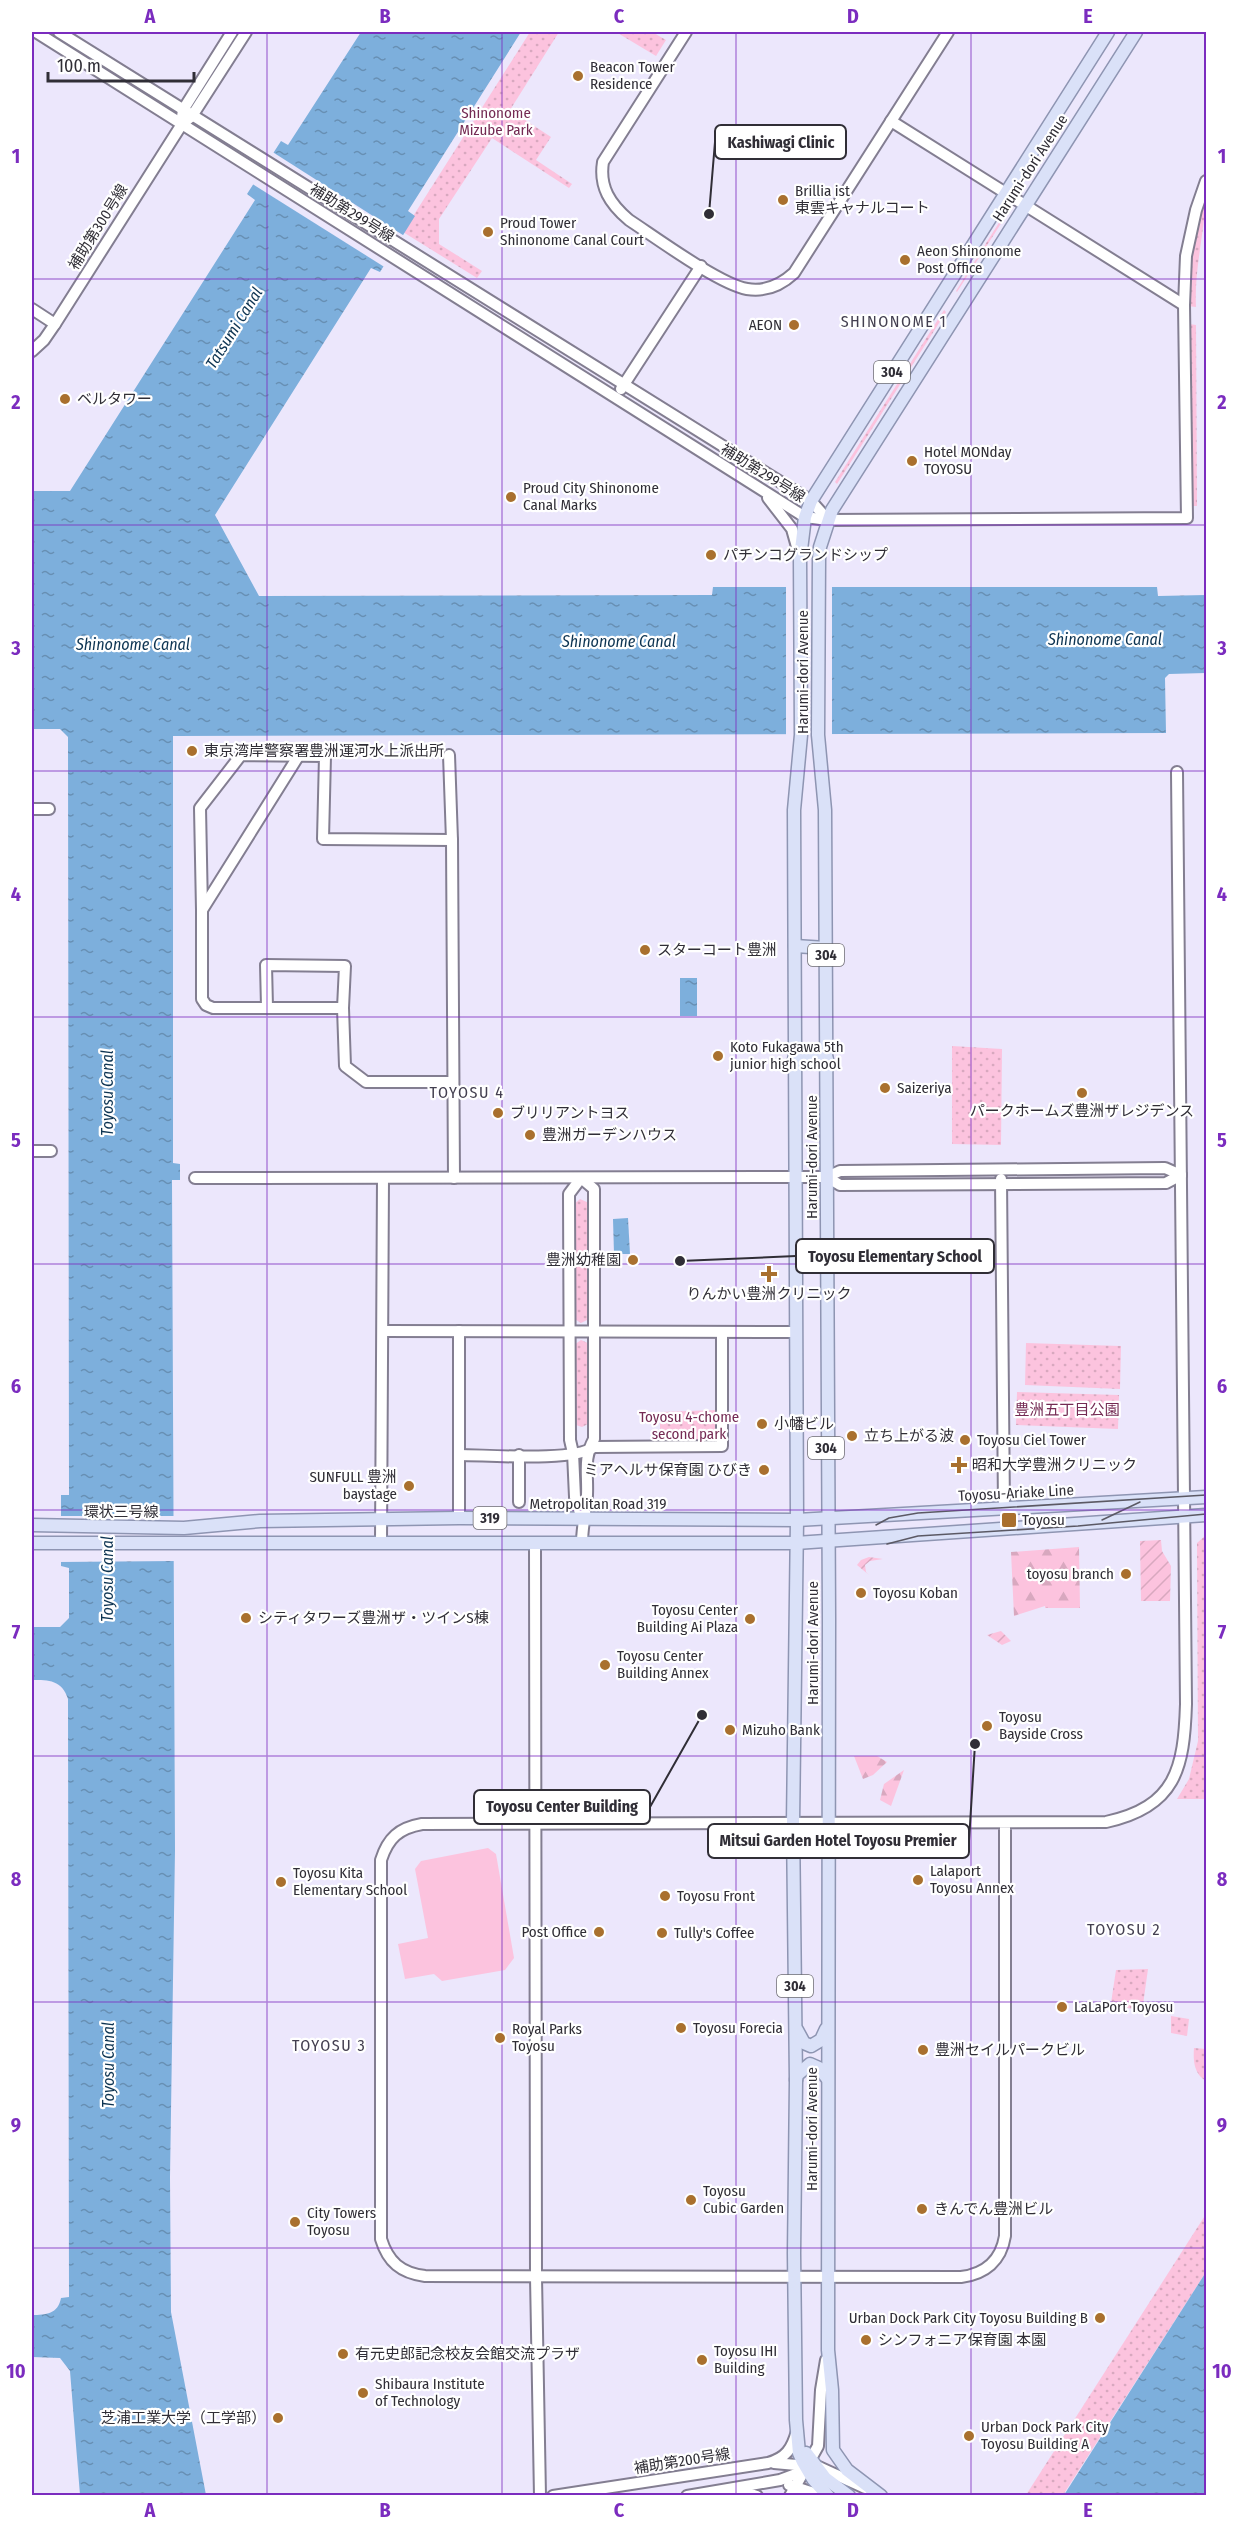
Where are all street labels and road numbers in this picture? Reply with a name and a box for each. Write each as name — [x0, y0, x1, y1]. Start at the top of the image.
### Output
street label: Harumi-dori Avenue — [989, 111, 1071, 225]
street label: 補助第299号線 — [306, 180, 398, 246]
street label: 補助第300号線 — [65, 181, 131, 273]
road number: 304 — [874, 361, 910, 383]
street label: 補助第299号線 — [717, 440, 809, 506]
street label: Harumi-dori Avenue — [794, 610, 812, 734]
road number: 304 — [808, 944, 844, 966]
street label: Harumi-dori Avenue — [803, 1095, 821, 1219]
road number: 304 — [808, 1437, 844, 1459]
street label: Toyosu-Ariake Line — [958, 1481, 1074, 1505]
street label: Metropolitan Road 319 — [529, 1495, 667, 1513]
street label: 環状三号線 — [83, 1503, 159, 1521]
road number: 319 — [474, 1507, 506, 1529]
street label: Harumi-dori Avenue — [804, 1581, 822, 1705]
road number: 304 — [777, 1975, 813, 1997]
street label: Harumi-dori Avenue — [803, 2067, 821, 2191]
street label: 補助第200号線 — [633, 2445, 731, 2477]

